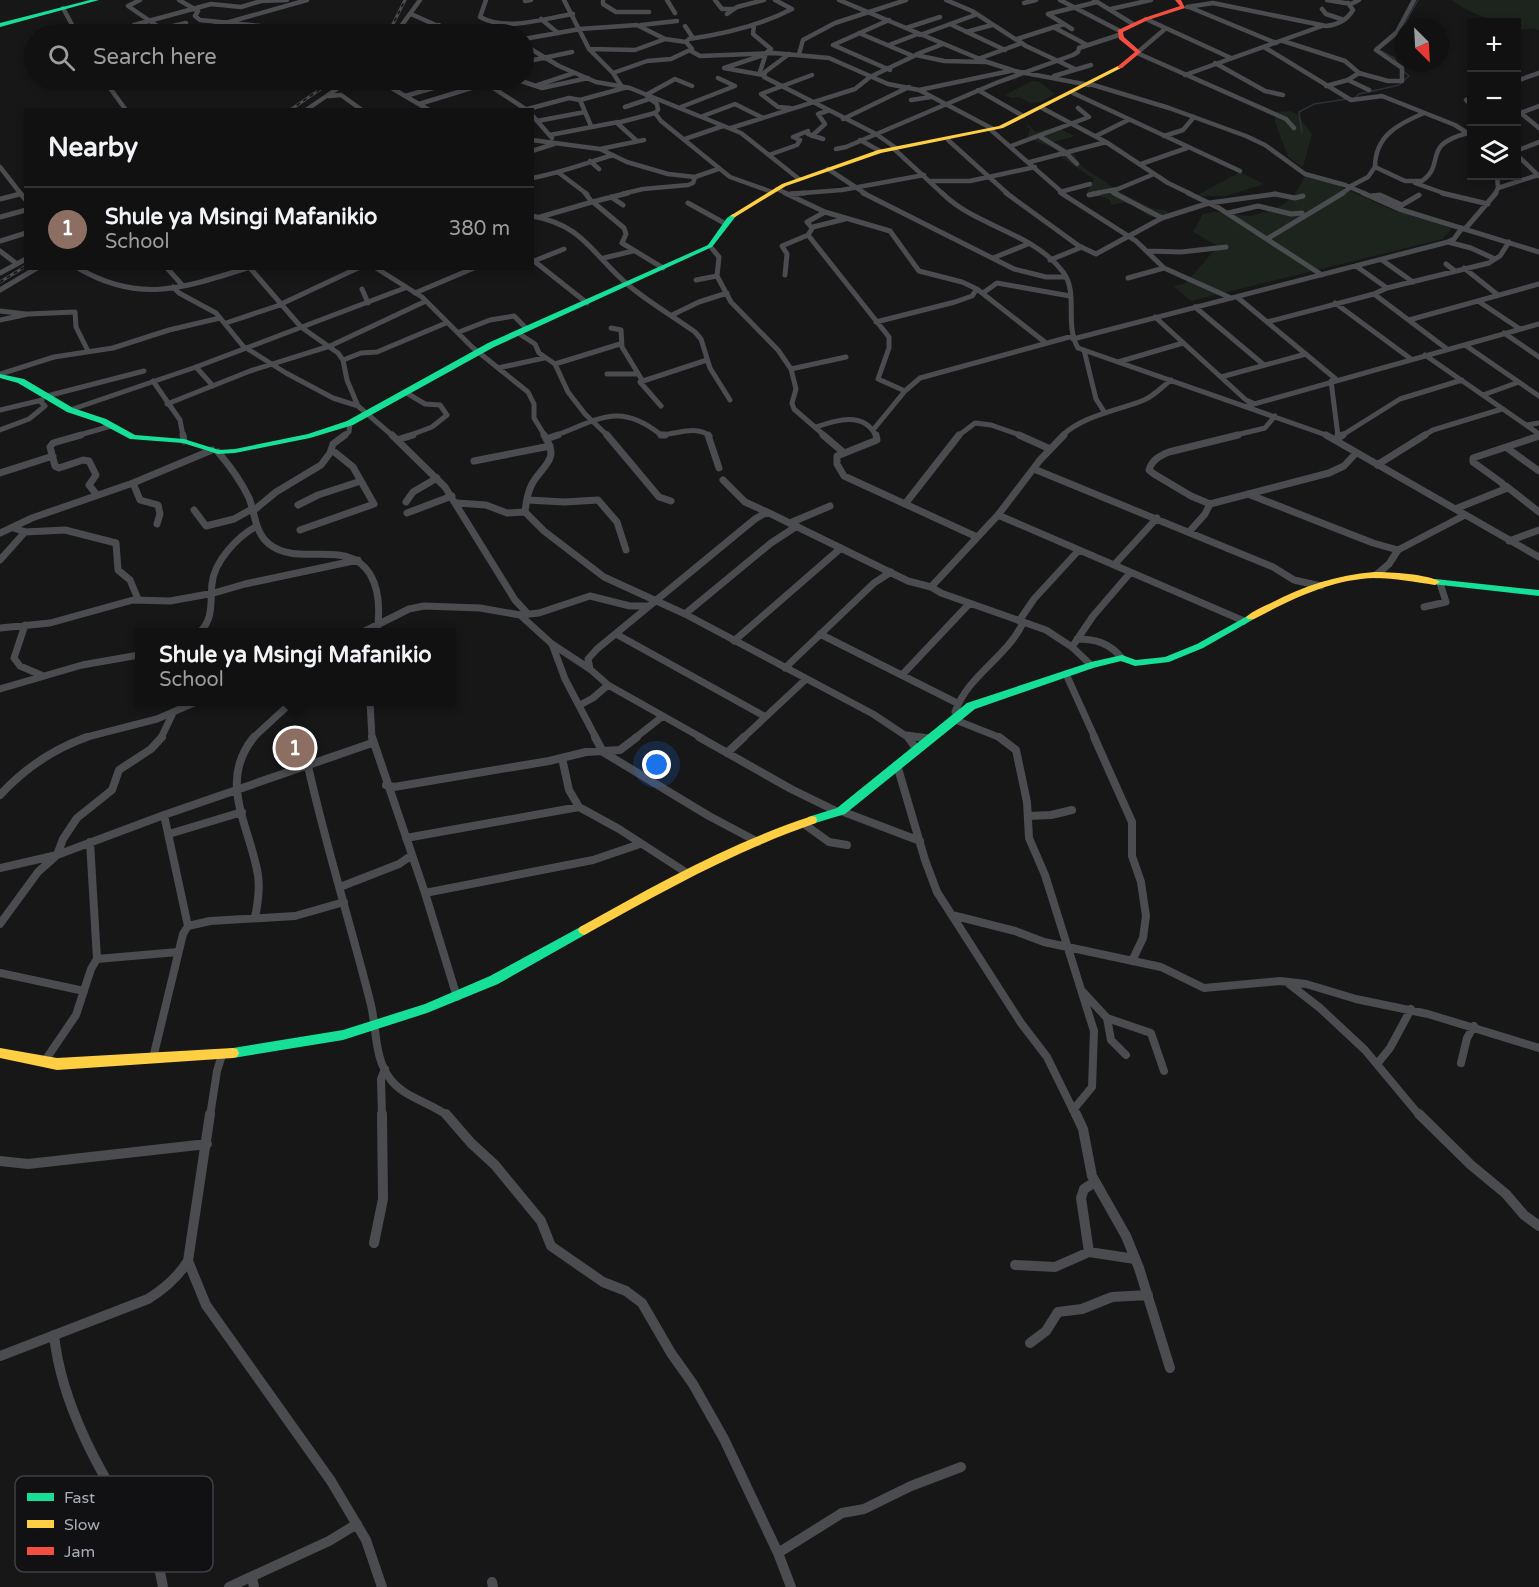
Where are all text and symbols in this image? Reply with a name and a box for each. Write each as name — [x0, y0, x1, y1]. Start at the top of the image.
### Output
north arrow — [1395, 18, 1449, 72]
map controls — [1467, 18, 1521, 180]
button: + — [1467, 18, 1521, 72]
search box — [24, 24, 534, 90]
icon: search — [45, 41, 78, 74]
text: Search here — [93, 44, 217, 70]
button: − — [1467, 72, 1521, 126]
button: layers — [1467, 126, 1521, 180]
text: Nearby — [48, 132, 138, 163]
text: Shule ya Msingi Mafanikio — [105, 204, 378, 230]
text: 1 — [61, 217, 74, 241]
text: 380 m — [449, 217, 510, 241]
text: School — [105, 230, 169, 254]
popup — [135, 628, 456, 706]
text: Shule ya Msingi Mafanikio — [159, 642, 432, 668]
text: School — [159, 668, 224, 692]
pin: 1 — [276, 726, 314, 771]
your location — [642, 750, 671, 779]
legend — [15, 1476, 213, 1572]
text: Fast — [64, 1488, 95, 1508]
text: Slow — [64, 1515, 100, 1535]
text: Jam — [64, 1542, 95, 1562]

